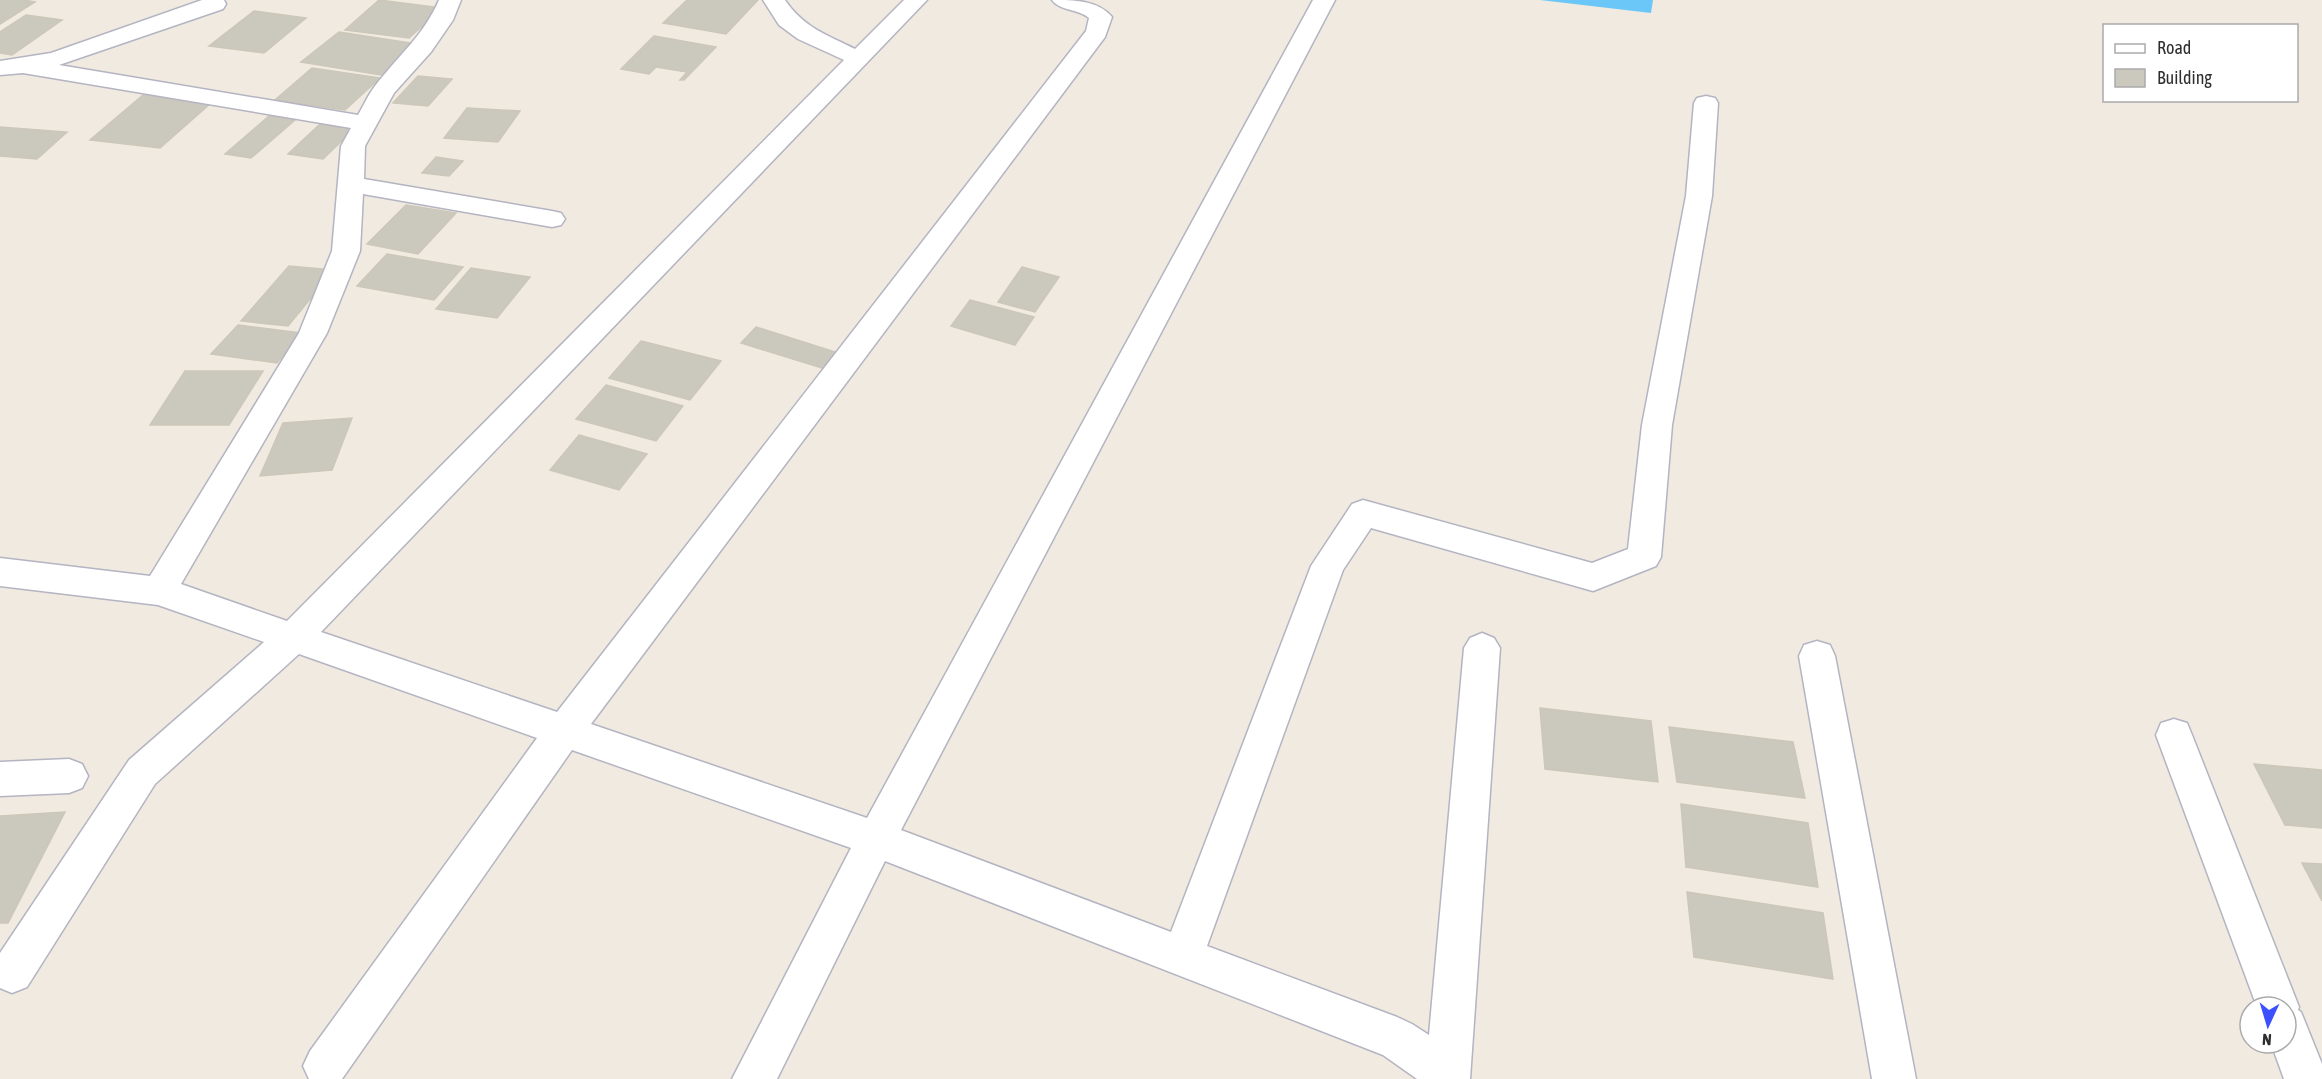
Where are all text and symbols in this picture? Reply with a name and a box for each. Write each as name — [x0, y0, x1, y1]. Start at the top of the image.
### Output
legend — [2103, 24, 2298, 102]
text: Road — [2157, 37, 2191, 58]
text: Building — [2157, 67, 2212, 88]
north arrow — [2238, 995, 2298, 1055]
text: N — [2262, 1031, 2272, 1049]

